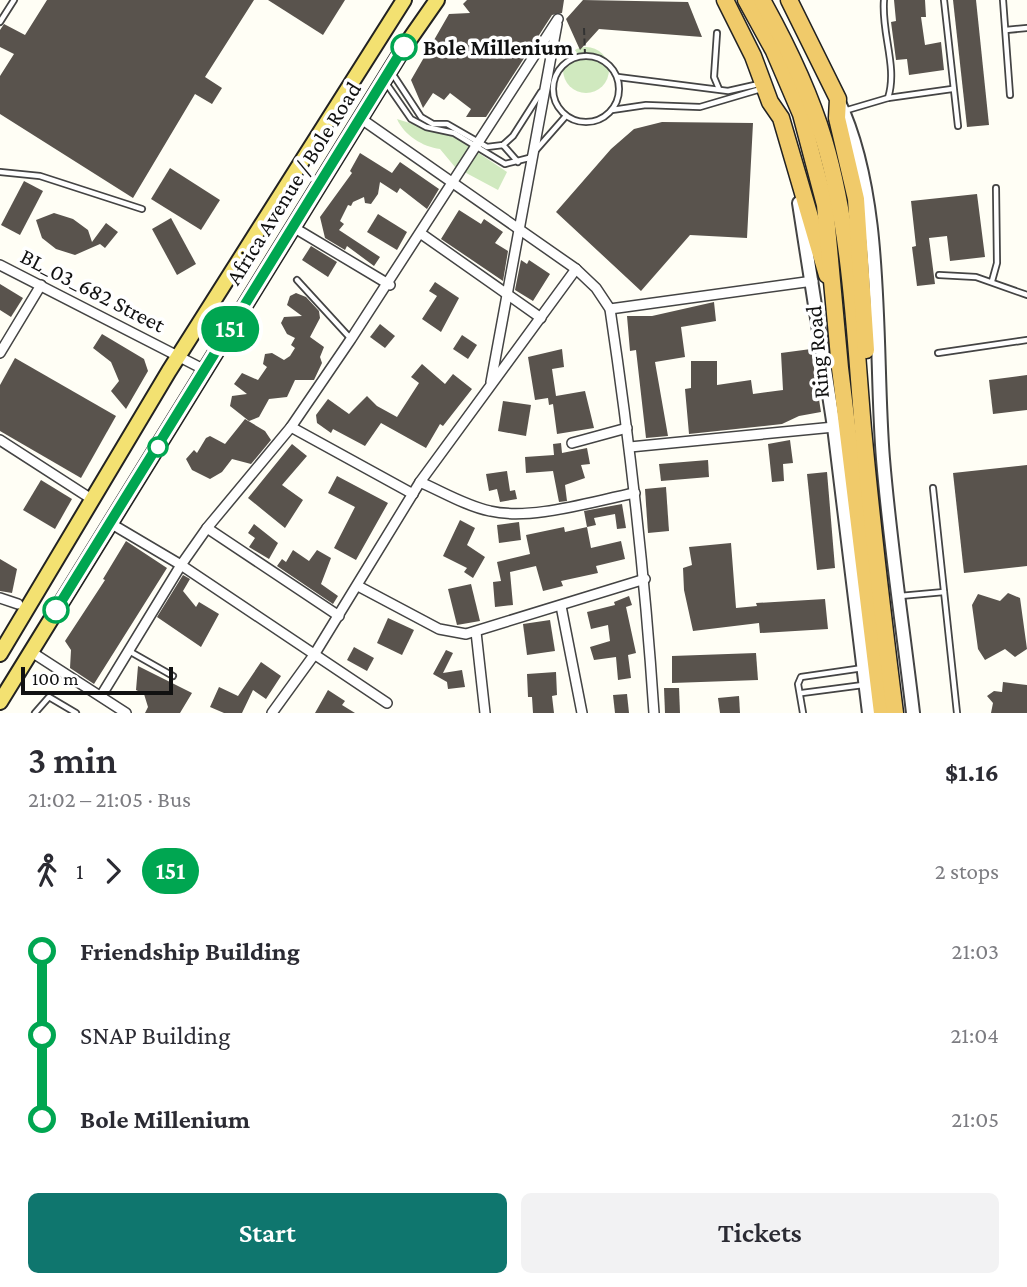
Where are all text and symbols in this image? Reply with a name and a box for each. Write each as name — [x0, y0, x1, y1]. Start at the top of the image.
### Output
marker: Bole Millenium — [391, 34, 417, 60]
place label: Bole Millenium — [423, 34, 574, 60]
street label: Africa Avenue / Bole Road — [220, 77, 366, 289]
street label: BL_03_682 Street — [17, 242, 170, 338]
street label: Ring Road — [800, 304, 834, 400]
line badge: 151 — [190, 306, 270, 352]
text: 151 — [215, 315, 245, 342]
unlabelled marker — [148, 437, 168, 457]
unlabelled marker — [43, 597, 69, 623]
scale bar — [21, 664, 173, 696]
text: 100 m — [32, 668, 79, 689]
text: 3 min — [28, 739, 117, 781]
text: $1.16 — [945, 758, 999, 787]
text: 21:02 – 21:05 · Bus — [28, 786, 191, 812]
icon: walk — [28, 852, 66, 890]
icon: forward — [94, 852, 132, 890]
text: 151 — [156, 857, 185, 884]
text: 1 — [76, 858, 84, 884]
text: 2 stops — [935, 858, 999, 884]
text: Friendship Building — [80, 937, 300, 966]
text: 21:03 — [951, 938, 999, 964]
text: SNAP Building — [80, 1021, 231, 1050]
text: 21:04 — [950, 1022, 999, 1048]
text: Bole Millenium — [80, 1105, 250, 1134]
text: 21:05 — [951, 1106, 999, 1132]
button: Start — [28, 1193, 507, 1273]
button: Tickets — [521, 1193, 999, 1273]

